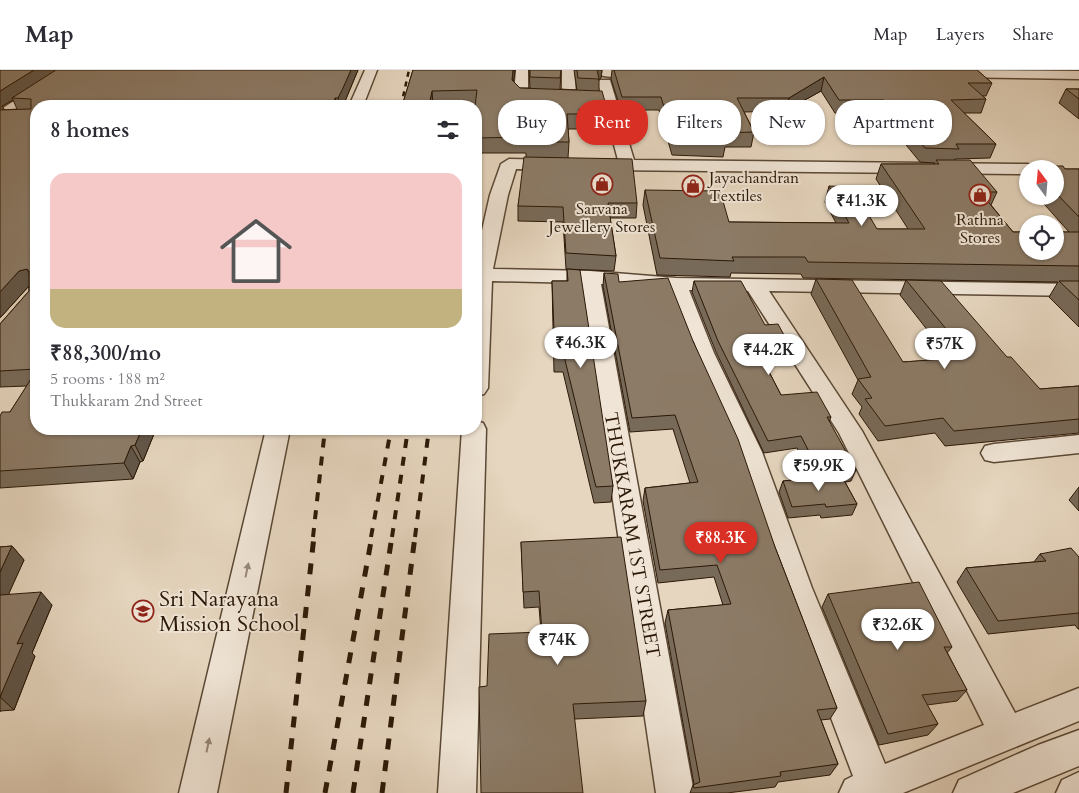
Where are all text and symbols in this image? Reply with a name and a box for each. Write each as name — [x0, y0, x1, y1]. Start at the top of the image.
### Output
text: Map — [25, 18, 74, 51]
text: Map — [873, 22, 908, 47]
text: Layers — [936, 22, 985, 47]
text: Share — [1013, 22, 1054, 47]
chip: Buy — [498, 100, 566, 145]
chip: Rent — [576, 100, 648, 145]
chip: Filters — [658, 100, 741, 145]
chip: New — [751, 100, 825, 145]
chip: Apartment — [835, 100, 952, 145]
text: 8 homes — [50, 116, 129, 145]
icon: filters — [434, 116, 462, 144]
north arrow — [1019, 160, 1064, 205]
map controls — [1019, 160, 1064, 260]
place label: Jayachandran Textiles — [707, 167, 799, 207]
shop icon: Sarvana Jewellery Stores — [590, 172, 614, 196]
shop icon: Jayachandran Textiles — [681, 174, 705, 198]
shop icon: Rathna Stores — [968, 183, 992, 207]
pin: ₹41.3K — [821, 184, 903, 227]
text: ₹41.3K — [836, 190, 888, 212]
place label: Sarvana Jewellery Stores — [547, 198, 655, 238]
icon: home — [211, 206, 301, 296]
place label: Rathna Stores — [956, 209, 1004, 249]
button: locate — [1019, 215, 1064, 260]
pin: ₹46.3K — [540, 326, 622, 369]
pin: ₹57K — [915, 328, 975, 370]
text: ₹46.3K — [555, 332, 607, 354]
text: ₹57K — [926, 333, 964, 355]
pin: ₹44.2K — [728, 334, 810, 376]
text: ₹88,300/mo — [50, 339, 161, 368]
text: ₹44.2K — [743, 339, 795, 361]
text: 5 rooms · 188 m² — [50, 368, 165, 390]
text: Thukkaram 2nd Street — [50, 390, 203, 412]
street label: THUKKARAM 1ST STREET — [598, 410, 666, 660]
pin: ₹59.9K — [778, 450, 860, 492]
text: ₹59.9K — [793, 455, 845, 477]
pin: ₹88.3K — [680, 522, 762, 564]
text: ₹88.3K — [695, 527, 747, 549]
one-way arrow — [243, 562, 251, 577]
place label: Sri Narayana Mission School — [159, 584, 300, 639]
school or university icon: Sri Narayana Mission School — [131, 599, 155, 623]
pin: ₹32.6K — [857, 608, 939, 651]
text: ₹32.6K — [872, 614, 924, 636]
pin: ₹74K — [528, 624, 588, 666]
text: ₹74K — [539, 629, 577, 651]
one-way arrow — [204, 738, 212, 753]

